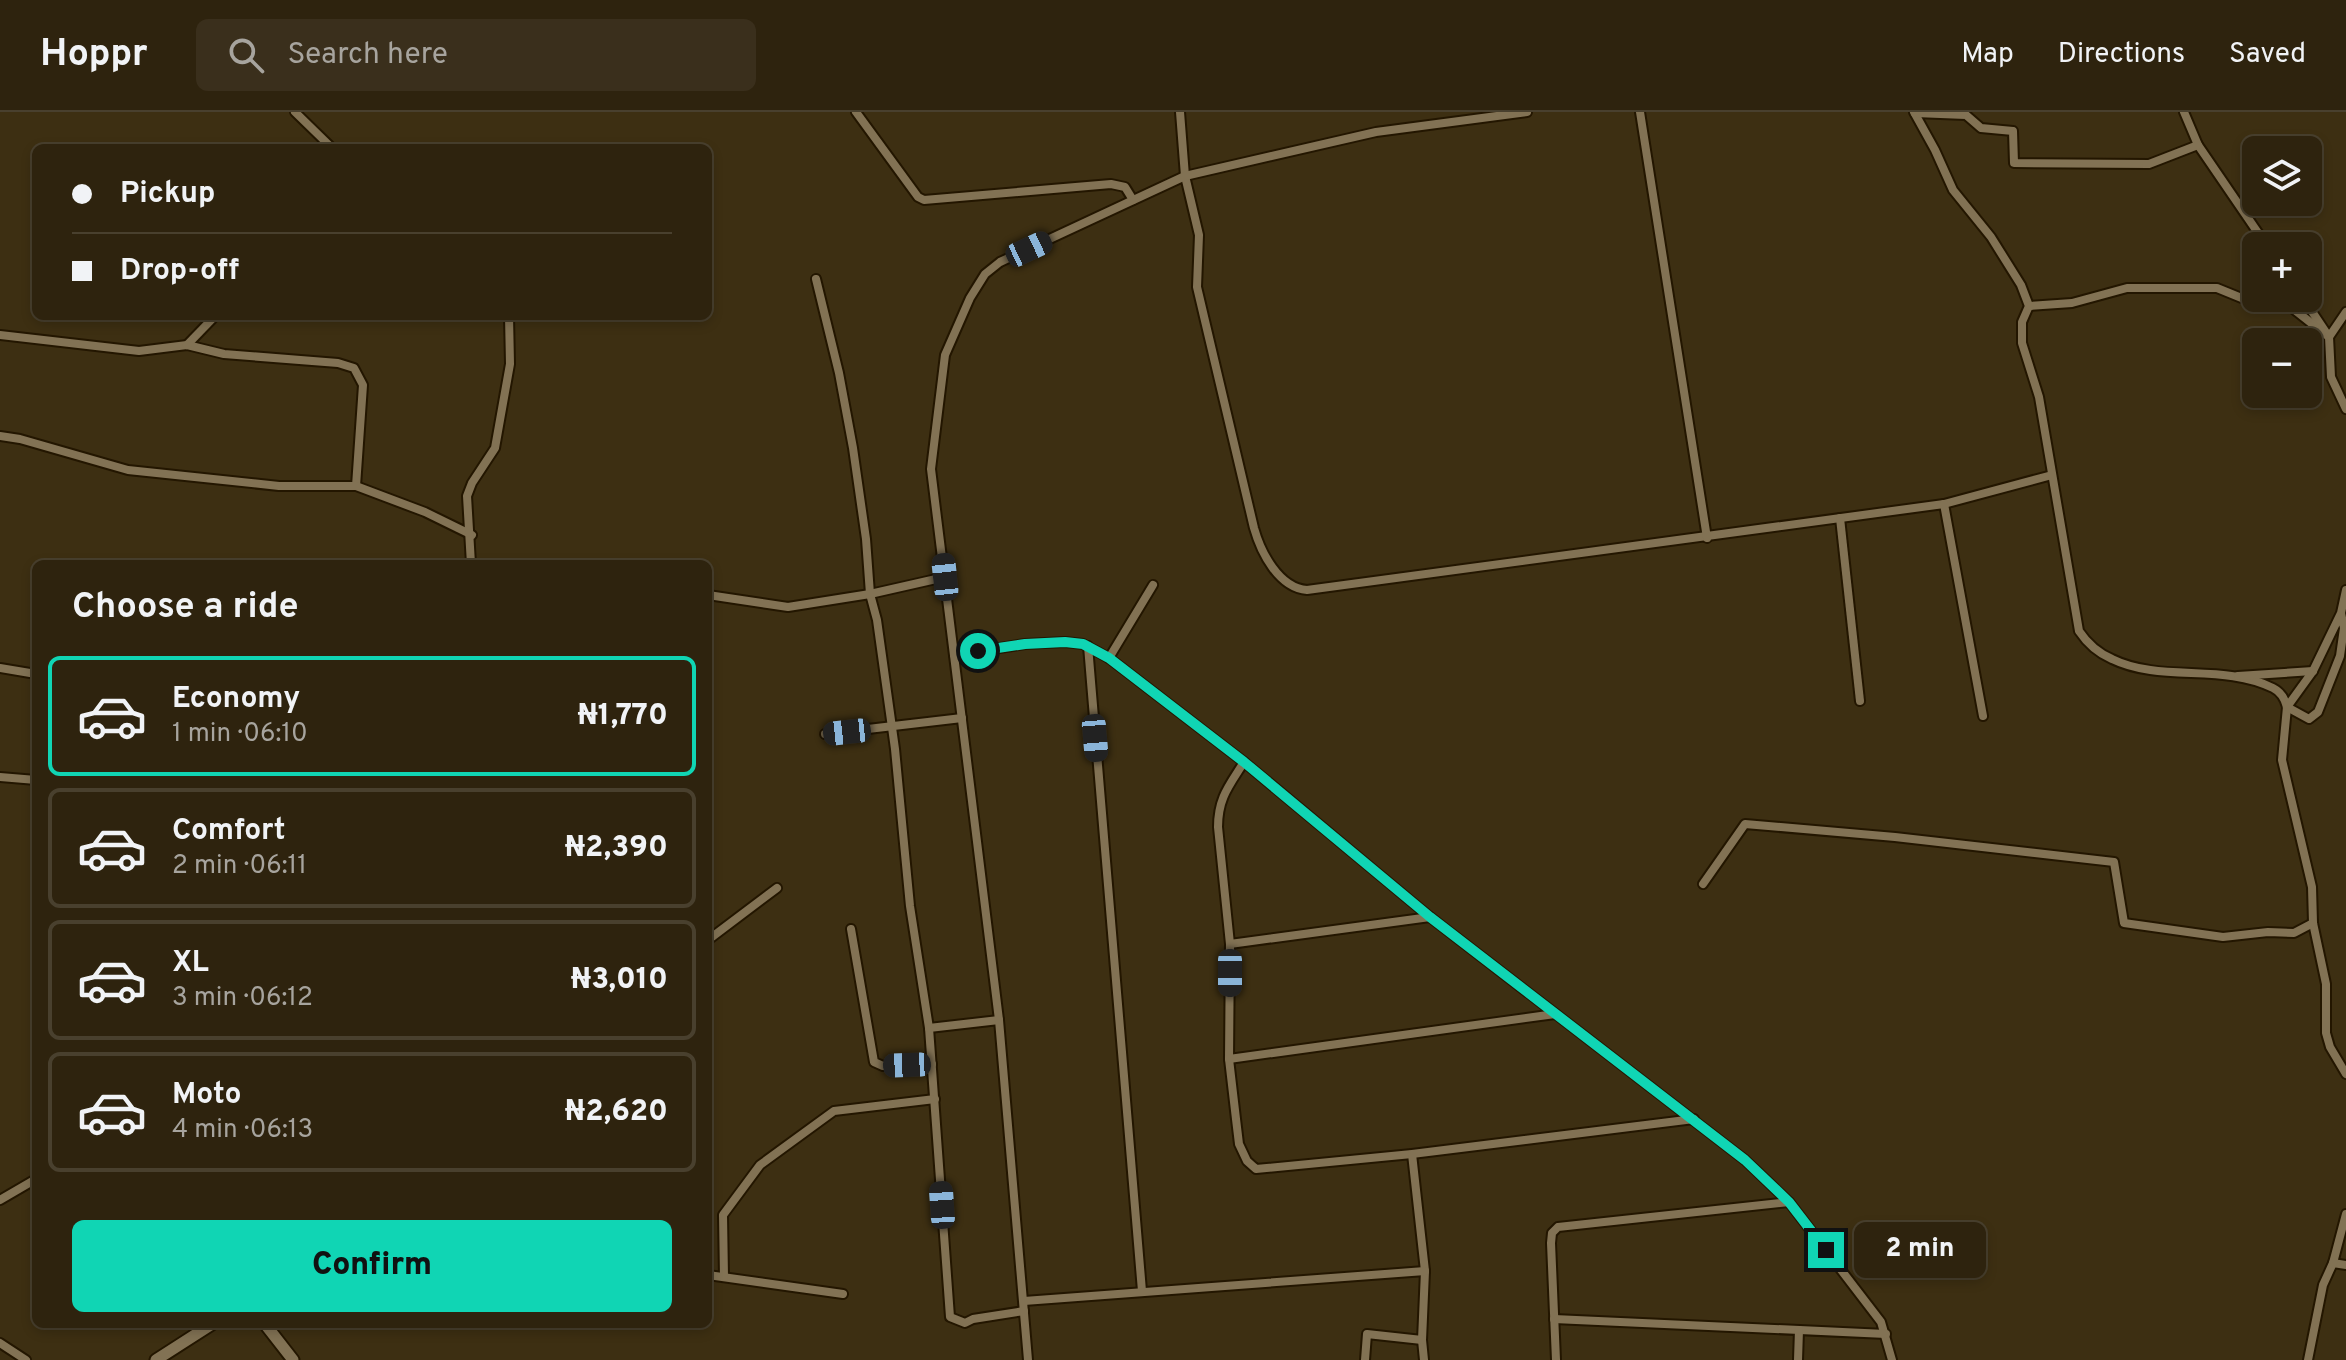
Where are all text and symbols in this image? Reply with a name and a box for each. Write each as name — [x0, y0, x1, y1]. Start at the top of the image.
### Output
search box — [196, 19, 756, 91]
text: Hoppr — [40, 31, 148, 80]
icon: search — [224, 33, 268, 77]
text: Search here — [288, 37, 448, 74]
text: Map — [1961, 37, 2014, 73]
text: Directions — [2058, 37, 2185, 73]
text: Saved — [2229, 37, 2306, 73]
map controls — [2242, 136, 2322, 408]
button: layers — [2242, 136, 2322, 216]
text: Pickup — [120, 176, 215, 213]
car — [1002, 228, 1056, 270]
button: + — [2242, 232, 2322, 312]
text: Drop-off — [120, 253, 239, 290]
button: − — [2242, 328, 2322, 408]
car — [931, 552, 959, 602]
text: Choose a ride — [72, 585, 298, 631]
route start — [960, 633, 996, 669]
icon: car — [76, 680, 148, 752]
text: Economy — [172, 681, 300, 718]
text: ₦1,770 — [577, 698, 668, 735]
car — [1081, 713, 1109, 763]
text: 1 min · 06:10 — [172, 718, 308, 751]
car — [822, 718, 872, 746]
icon: car — [76, 812, 148, 884]
text: Comfort — [172, 813, 285, 850]
text: ₦2,390 — [565, 830, 668, 867]
text: 2 min · 06:11 — [172, 850, 307, 883]
icon: car — [76, 944, 148, 1016]
text: XL — [172, 945, 209, 982]
car — [1218, 949, 1242, 997]
text: ₦3,010 — [571, 962, 668, 999]
text: 3 min · 06:12 — [172, 982, 313, 1015]
car — [883, 1052, 931, 1078]
icon: car — [76, 1076, 148, 1148]
text: Moto — [172, 1077, 242, 1114]
text: ₦2,620 — [565, 1094, 668, 1131]
text: 4 min · 06:13 — [172, 1114, 313, 1147]
car — [928, 1180, 956, 1230]
button: Confirm — [72, 1220, 672, 1312]
callout: 2 min — [1854, 1222, 1986, 1278]
route end — [1808, 1232, 1844, 1268]
text: 2 min — [1886, 1233, 1954, 1266]

